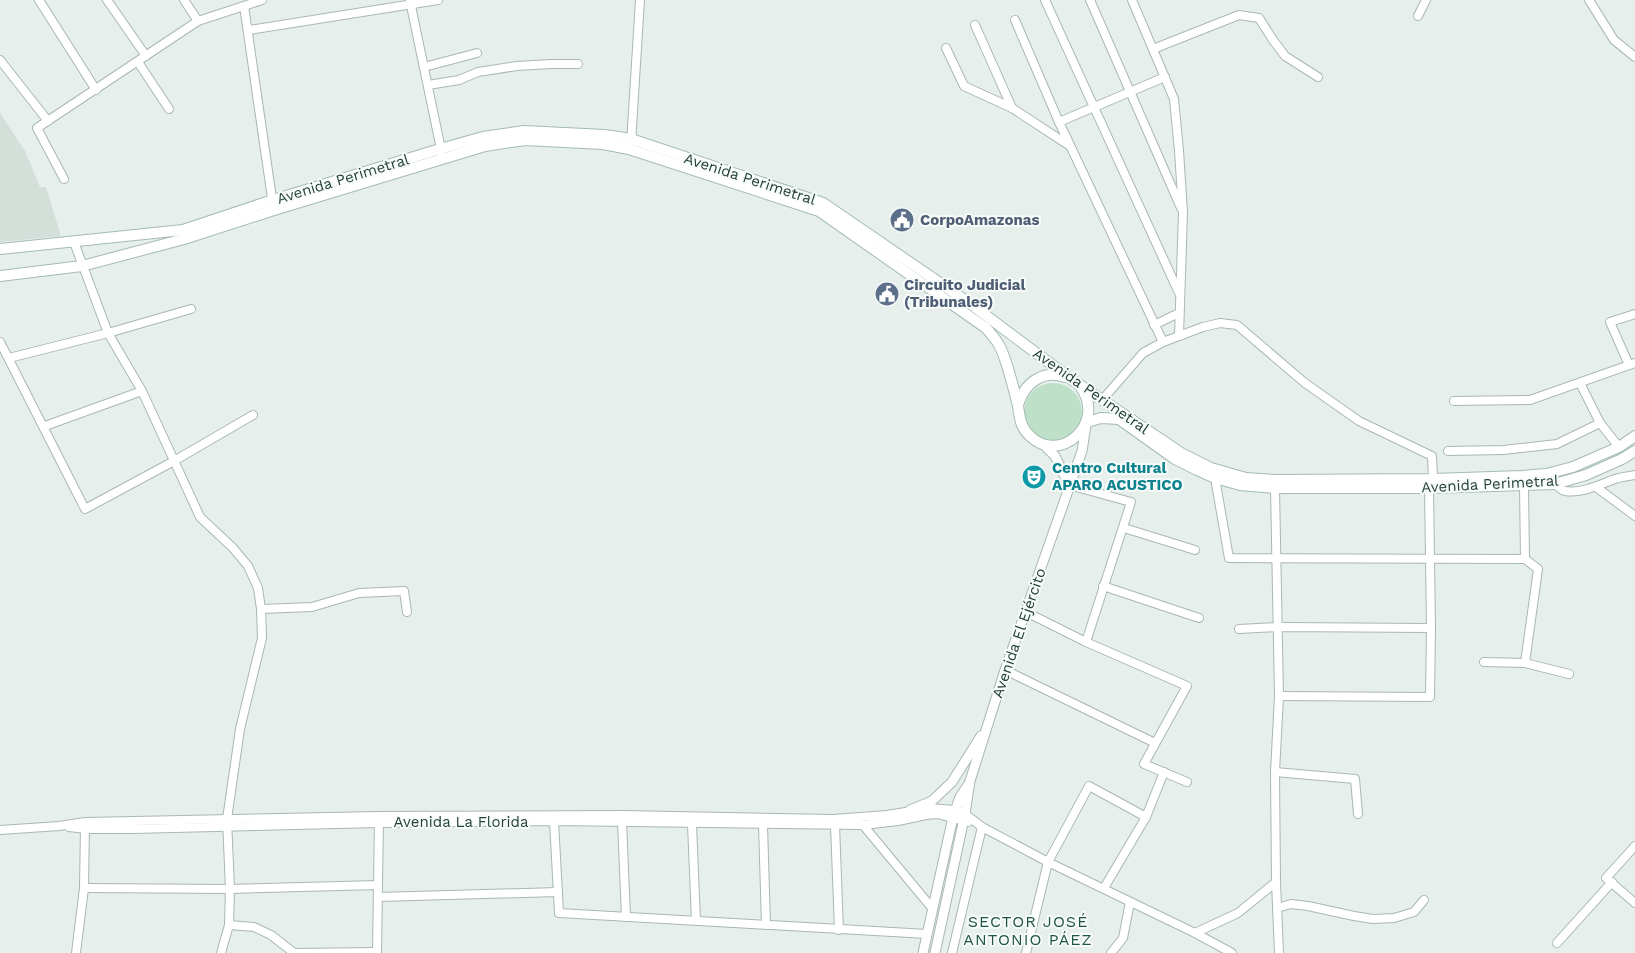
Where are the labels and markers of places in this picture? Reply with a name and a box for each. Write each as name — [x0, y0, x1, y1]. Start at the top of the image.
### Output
public building icon: CorpoAmazonas — [889, 207, 915, 233]
place label: CorpoAmazonas — [920, 211, 1039, 229]
place label: Circuito Judicial (Tribunales) — [904, 276, 1026, 311]
public building icon: Circuito Judicial (Tribunales) — [874, 281, 900, 307]
place label: Centro Cultural APARO ACUSTICO — [1052, 459, 1183, 494]
theatre icon: Centro Cultural APARO ACUSTICO — [1021, 464, 1047, 490]

